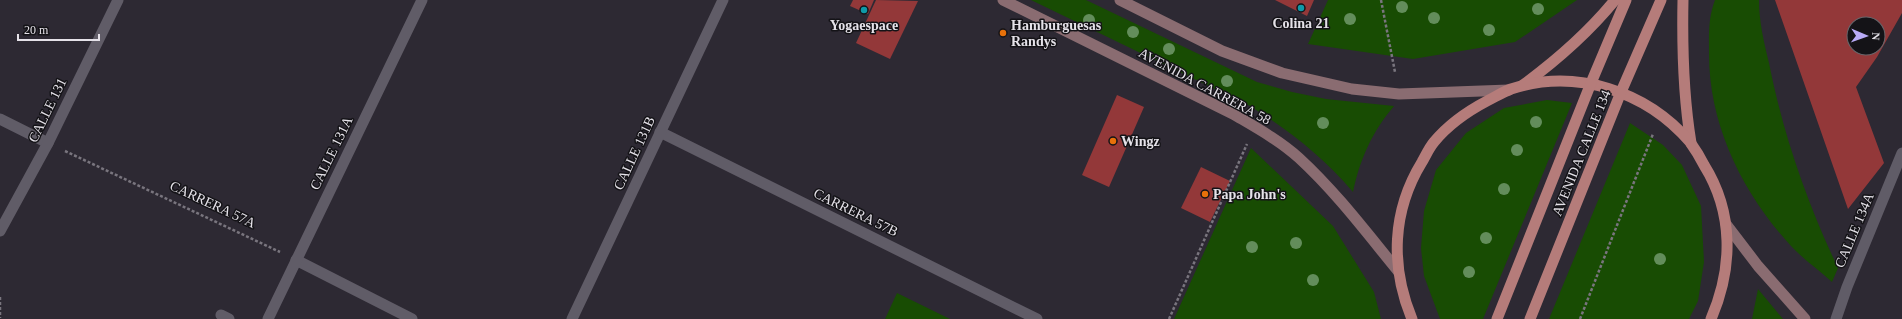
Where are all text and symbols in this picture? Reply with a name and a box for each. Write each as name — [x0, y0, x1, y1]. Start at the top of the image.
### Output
marker: Colina 21 — [1296, 3, 1306, 13]
marker: Yogaespace — [859, 5, 869, 15]
scale bar — [18, 16, 99, 42]
place label: Colina 21 — [1272, 16, 1330, 31]
north arrow — [1846, 16, 1886, 56]
place label: Yogaespace — [830, 18, 898, 33]
place label: Hamburguesas Randys — [1011, 18, 1102, 49]
text: 20 m — [24, 23, 49, 37]
marker: Hamburguesas Randys — [998, 28, 1008, 38]
text: N — [1870, 32, 1882, 41]
street label: AVENIDA CARRERA 58 — [1136, 45, 1273, 128]
street label: CALLE 131 — [25, 76, 69, 145]
street label: AVENIDA CALLE 134 — [1549, 88, 1614, 218]
street label: CALLE 131A — [307, 113, 356, 192]
street label: CALLE 131B — [611, 114, 658, 192]
place label: Wingz — [1121, 134, 1160, 149]
marker: Wingz — [1108, 136, 1118, 146]
street label: CARRERA 57A — [167, 178, 259, 231]
street label: CARRERA 57B — [811, 185, 901, 239]
place label: Papa John's — [1213, 187, 1286, 202]
marker: Papa John's — [1200, 189, 1210, 199]
street label: CALLE 134A — [1832, 190, 1877, 270]

